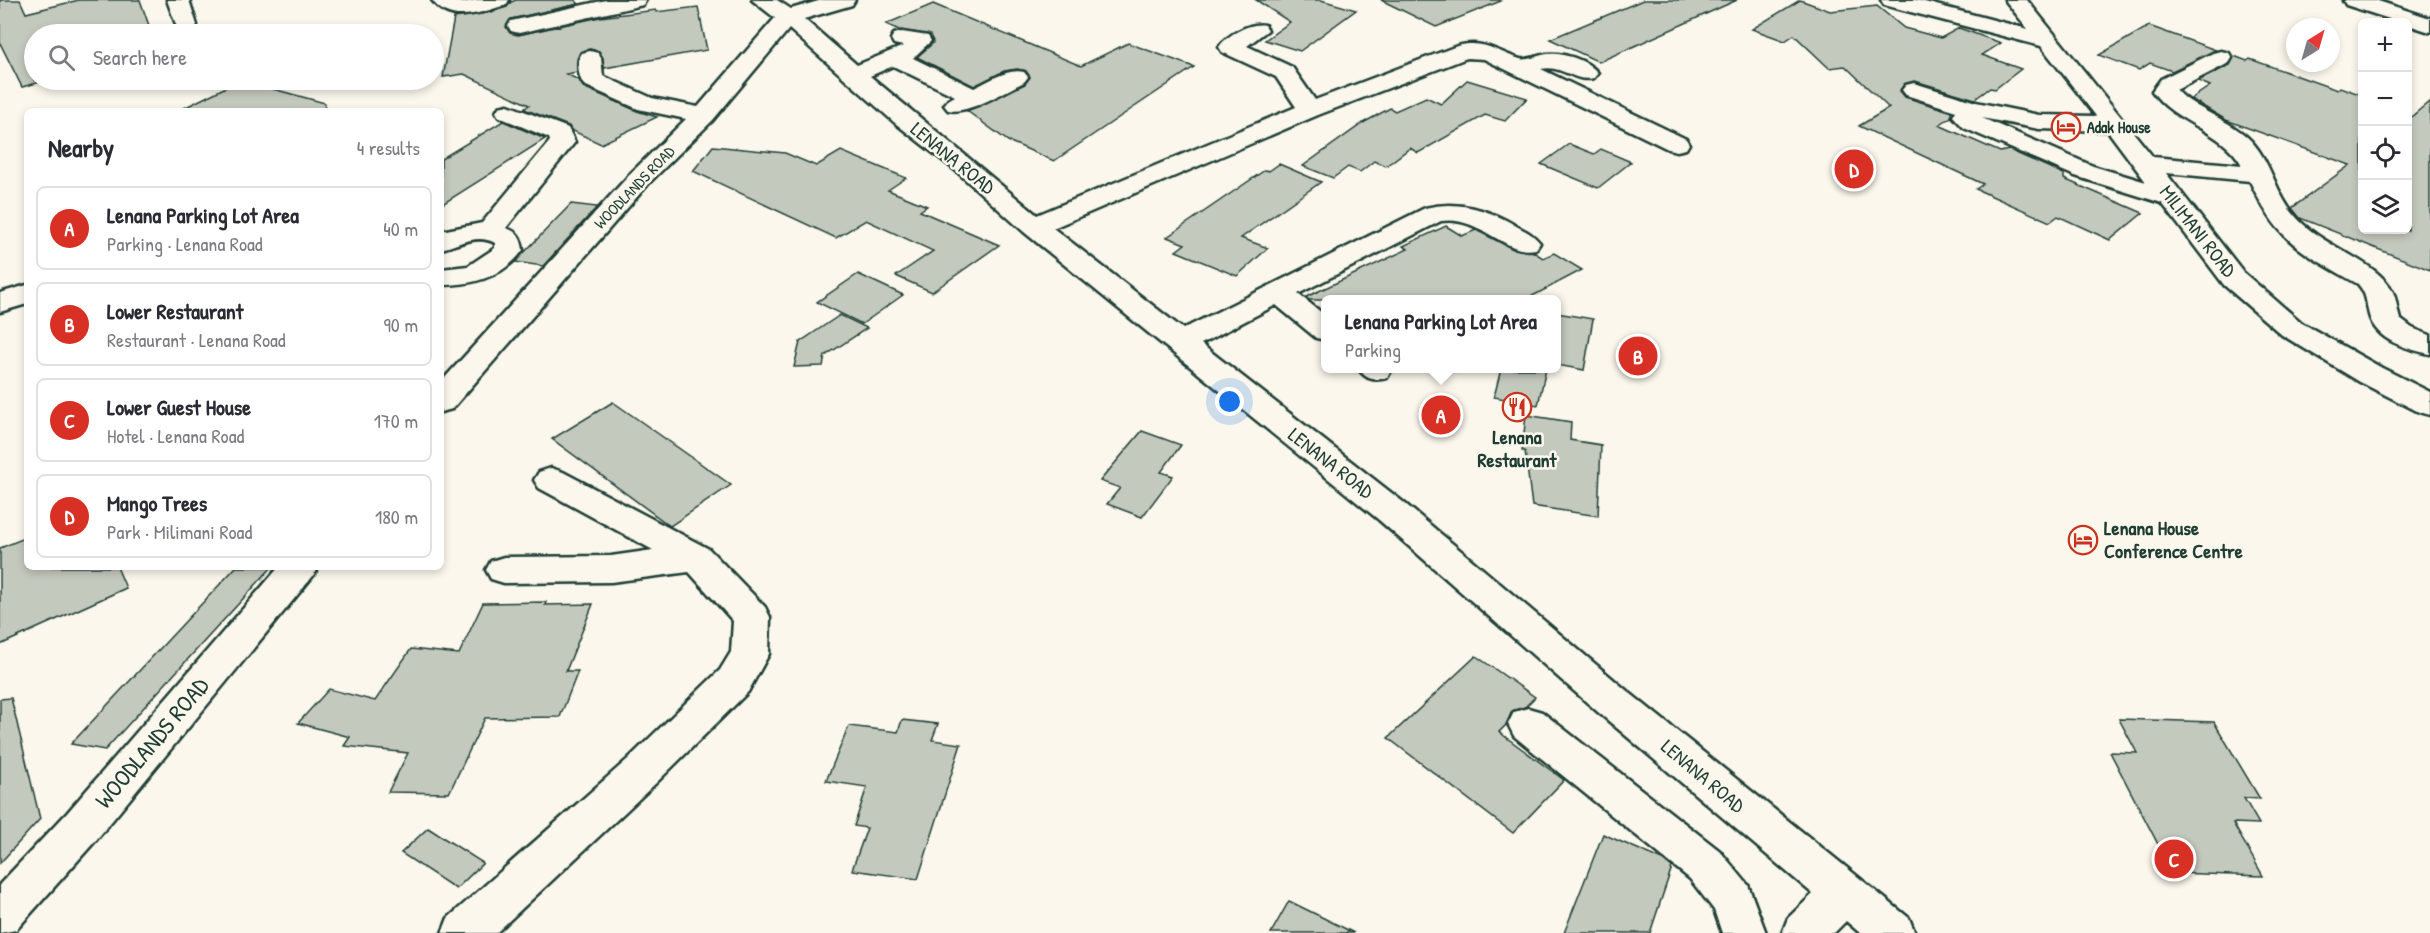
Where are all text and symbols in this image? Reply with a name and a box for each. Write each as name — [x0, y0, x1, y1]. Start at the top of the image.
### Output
north arrow — [2286, 18, 2340, 72]
map controls — [2358, 18, 2412, 234]
button: + — [2358, 18, 2412, 72]
search box — [24, 24, 444, 90]
icon: search — [45, 41, 78, 74]
text: Search here — [93, 42, 187, 72]
button: − — [2358, 72, 2412, 126]
hotel icon: Adak House — [2050, 111, 2082, 143]
street label: LENANA ROAD — [906, 115, 1001, 200]
place label: Adak House — [2087, 116, 2151, 138]
button: locate — [2358, 126, 2412, 180]
text: Nearby — [48, 130, 114, 165]
text: 4 results — [357, 134, 420, 161]
street label: WOODLANDS ROAD — [589, 140, 680, 233]
pin: D — [1834, 146, 1874, 192]
street label: MILIMANI ROAD — [2154, 179, 2243, 283]
button: layers — [2358, 180, 2412, 234]
text: Lenana Parking Lot Area — [107, 200, 299, 230]
text: A — [65, 215, 74, 242]
text: 40 m — [383, 215, 418, 242]
text: Parking · Lenana Road — [107, 230, 263, 257]
popup — [1321, 295, 1561, 373]
text: Lower Restaurant — [107, 296, 243, 326]
text: Lenana Parking Lot Area — [1345, 306, 1537, 336]
text: B — [64, 311, 75, 338]
text: 90 m — [384, 311, 418, 338]
text: Restaurant · Lenana Road — [107, 326, 286, 353]
pin: B — [1618, 334, 1658, 378]
text: Parking — [1345, 336, 1401, 363]
your location — [1215, 387, 1244, 416]
restaurant icon: Lenana Restaurant — [1501, 391, 1533, 423]
text: Lower Guest House — [107, 392, 251, 422]
pin: A — [1422, 392, 1460, 438]
text: C — [64, 407, 75, 434]
text: 170 m — [374, 407, 418, 434]
street label: LENANA ROAD — [1283, 421, 1380, 505]
text: Hotel · Lenana Road — [107, 422, 244, 449]
place label: Lenana Restaurant — [1478, 423, 1558, 473]
text: Mango Trees — [107, 488, 207, 518]
text: D — [65, 503, 74, 530]
text: 180 m — [375, 503, 418, 530]
place label: Lenana House Conference Centre — [2104, 514, 2243, 564]
text: Park · Milimani Road — [107, 518, 252, 545]
hotel icon: Lenana House Conference Centre — [2067, 524, 2099, 556]
street label: WOODLANDS ROAD — [87, 670, 216, 815]
street label: LENANA ROAD — [1656, 733, 1751, 819]
pin: C — [2154, 836, 2194, 882]

